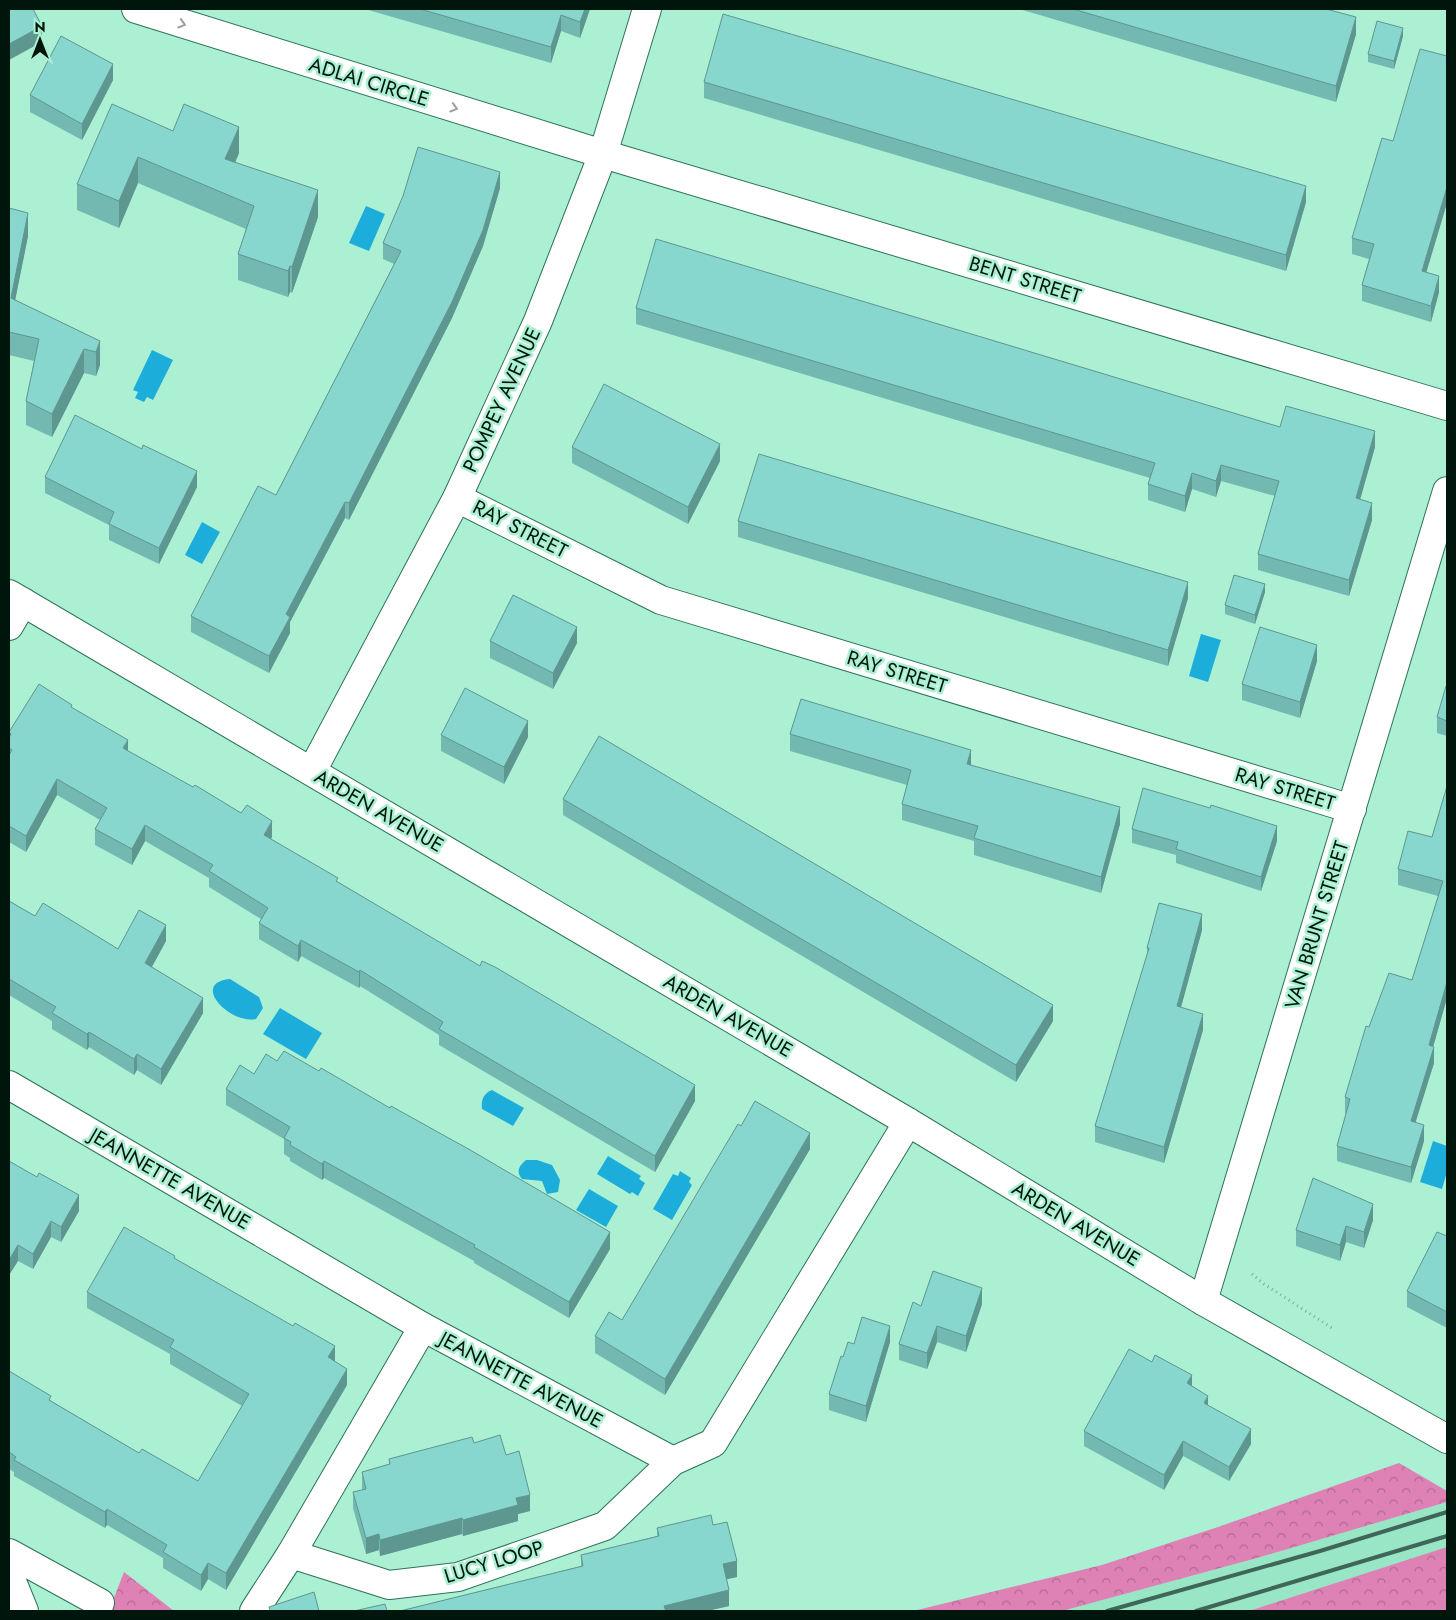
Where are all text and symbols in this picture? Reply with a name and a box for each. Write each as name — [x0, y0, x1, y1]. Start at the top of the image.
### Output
north arrow — [15, 15, 65, 65]
text: N — [34, 17, 46, 37]
one-way arrow — [177, 18, 186, 28]
street label: ADLAI CIRCLE — [305, 50, 433, 114]
one-way arrow — [450, 102, 458, 112]
street label: BENT STREET — [965, 249, 1085, 311]
street label: POMPEY AVENUE — [456, 323, 548, 477]
street label: RAY STREET — [468, 493, 573, 566]
street label: RAY STREET — [844, 643, 951, 701]
street label: RAY STREET — [1232, 760, 1339, 818]
street label: ARDEN AVENUE — [309, 762, 449, 860]
street label: VAN BRUNT STREET — [1278, 837, 1357, 1013]
street label: ARDEN AVENUE — [658, 967, 798, 1065]
street label: JEANNETTE AVENUE — [82, 1120, 256, 1237]
street label: ARDEN AVENUE — [1006, 1174, 1146, 1274]
street label: JEANNETTE AVENUE — [431, 1323, 608, 1435]
street label: LUCY LOOP — [441, 1533, 547, 1591]

